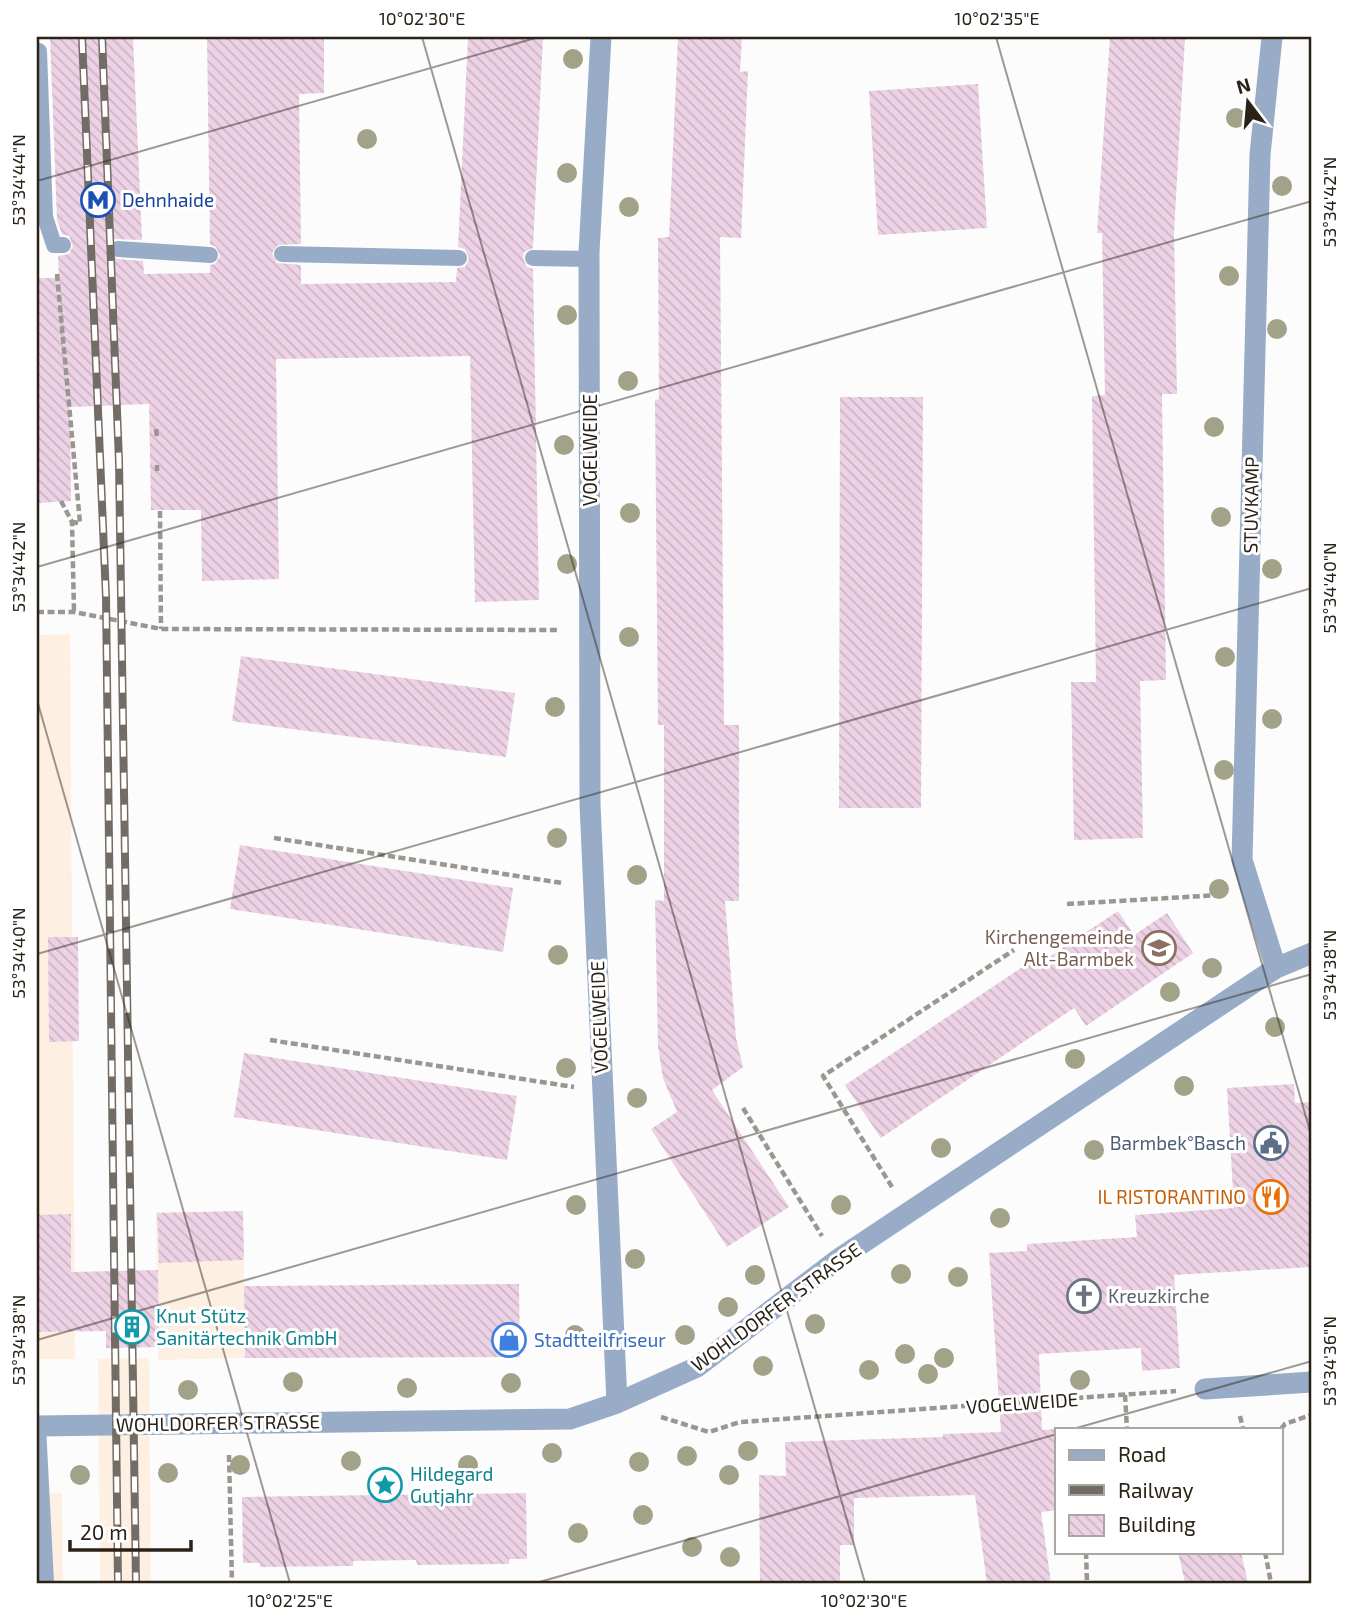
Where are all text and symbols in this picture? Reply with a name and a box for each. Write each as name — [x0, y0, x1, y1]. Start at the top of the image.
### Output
text: 10°02'30"E — [379, 7, 465, 29]
text: 10°02'35"E — [954, 7, 1040, 29]
north arrow — [1212, 66, 1282, 136]
text: N — [1233, 72, 1253, 98]
text: 53°34'44"N — [7, 134, 29, 226]
text: 53°34'42"N — [1318, 157, 1340, 247]
metro station icon: Dehnhaide — [79, 181, 117, 219]
place label: Dehnhaide — [122, 188, 214, 211]
street label: VOGELWEIDE — [578, 394, 601, 506]
street label: STUVKAMP — [1238, 456, 1263, 554]
text: 53°34'42"N — [7, 522, 29, 612]
text: 53°34'40"N — [1318, 542, 1340, 634]
text: 53°34'40"N — [7, 907, 29, 999]
place label: Kirchengemeinde Alt-Barmbek — [985, 925, 1134, 970]
school or university icon: Kirchengemeinde Alt-Barmbek — [1140, 929, 1178, 967]
text: 53°34'38"N — [1318, 930, 1340, 1020]
street label: VOGELWEIDE — [585, 960, 612, 1074]
public building icon: Barmbek°Basch — [1252, 1124, 1290, 1162]
place label: Barmbek°Basch — [1110, 1131, 1246, 1154]
restaurant icon: IL RISTORANTINO — [1252, 1178, 1290, 1216]
place label: IL RISTORANTINO — [1098, 1185, 1246, 1208]
street label: WOHLDORFER STRASSE — [686, 1237, 865, 1376]
church icon: Kreuzkirche — [1065, 1277, 1103, 1315]
place label: Kreuzkirche — [1108, 1284, 1210, 1307]
text: 53°34'38"N — [7, 1295, 29, 1385]
place label: Knut Stütz Sanitärtechnik GmbH — [156, 1304, 337, 1349]
building icon: Knut Stütz Sanitärtechnik GmbH — [113, 1308, 151, 1346]
text: 53°34'36"N — [1318, 1316, 1340, 1406]
shop icon: Stadtteilfriseur — [490, 1321, 528, 1359]
place label: Stadtteilfriseur — [534, 1328, 666, 1351]
street label: VOGELWEIDE — [965, 1387, 1079, 1418]
street label: WOHLDORFER STRASSE — [116, 1409, 320, 1436]
legend — [1055, 1428, 1282, 1554]
text: Road — [1118, 1441, 1166, 1466]
place label: Hildegard Gutjahr — [410, 1462, 493, 1507]
place icon: Hildegard Gutjahr — [366, 1466, 404, 1504]
text: Railway — [1118, 1477, 1194, 1502]
scale bar — [70, 1508, 191, 1552]
text: Building — [1118, 1511, 1196, 1536]
text: 20 m — [80, 1519, 128, 1544]
text: 10°02'25"E — [247, 1589, 333, 1611]
text: 10°02'30"E — [821, 1589, 907, 1611]

